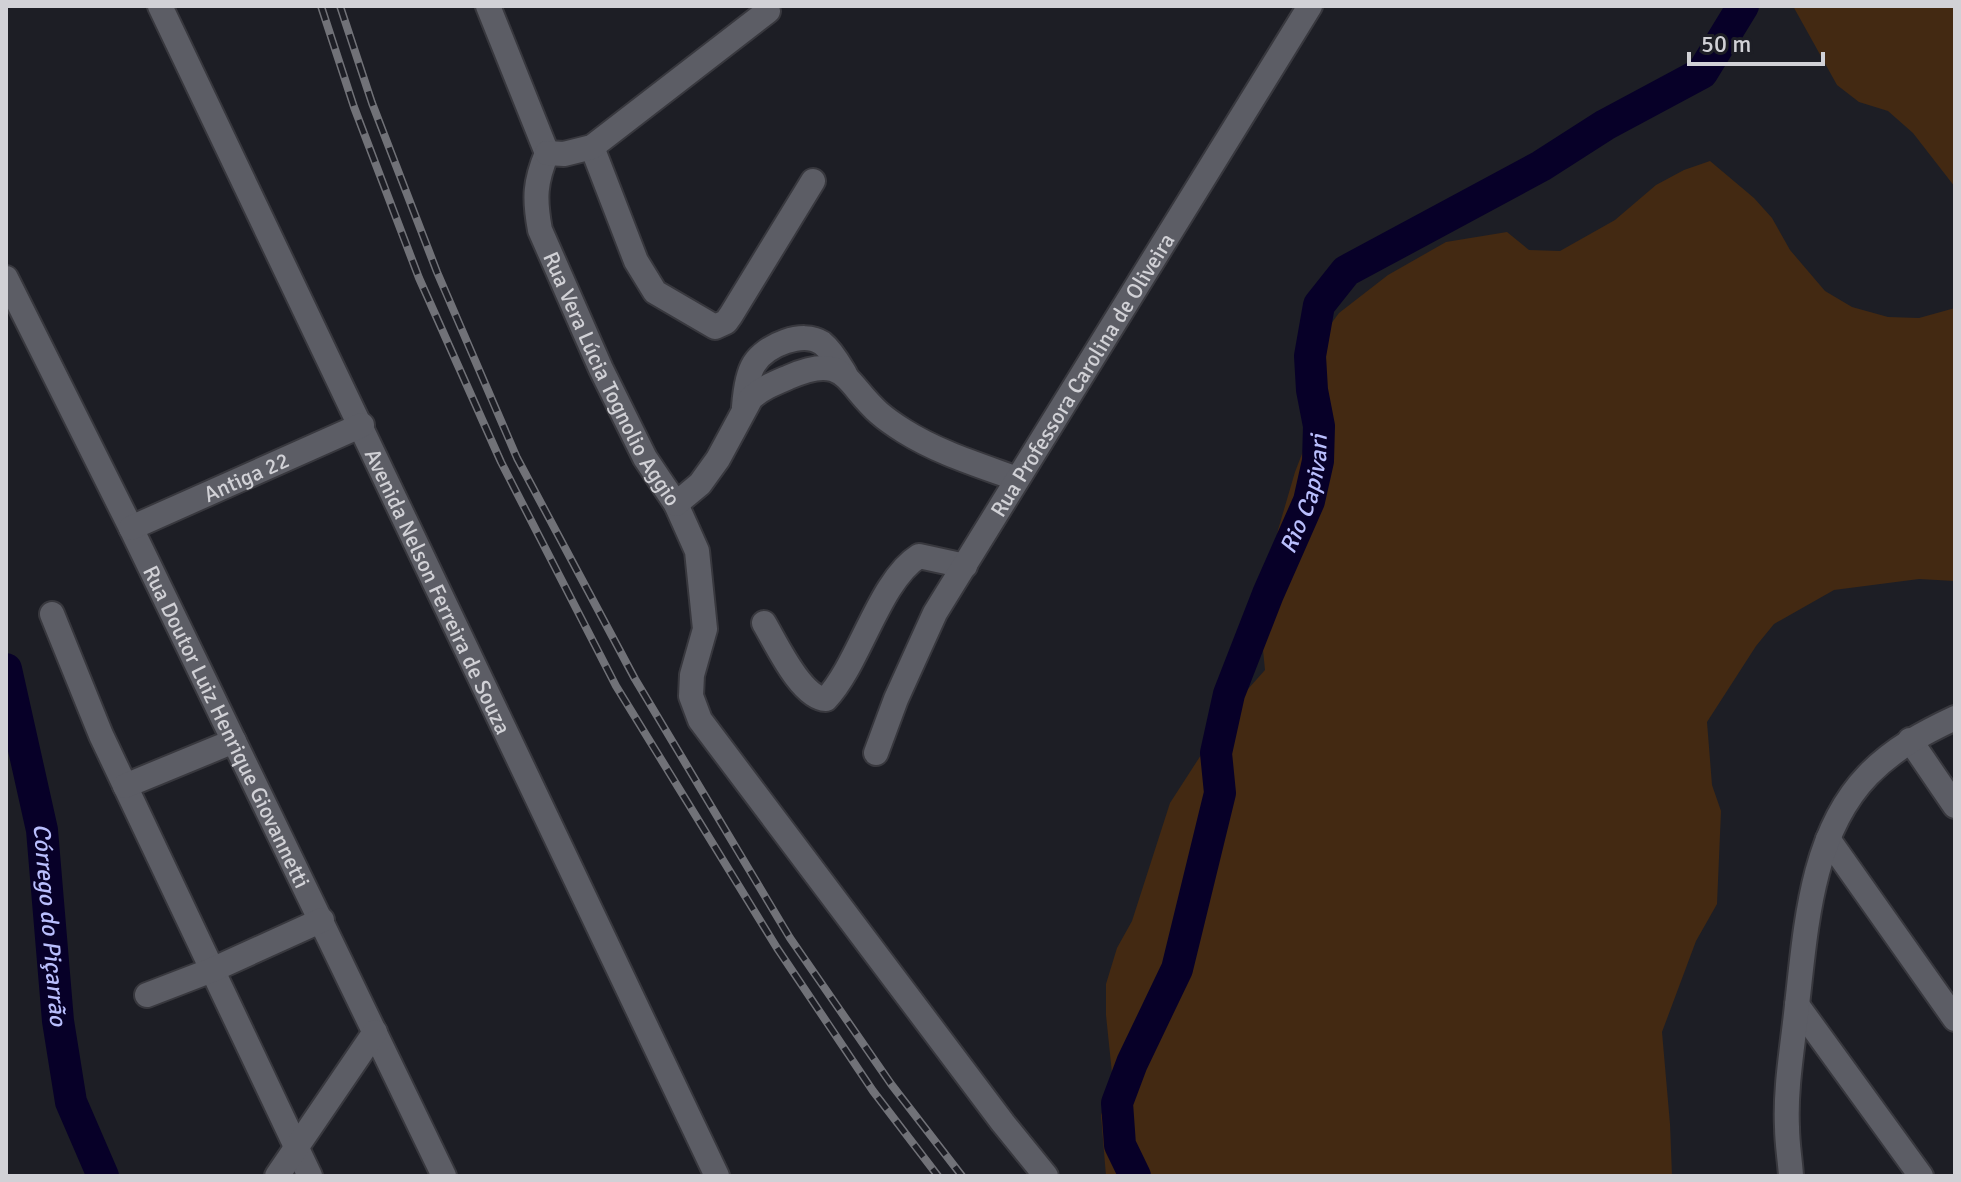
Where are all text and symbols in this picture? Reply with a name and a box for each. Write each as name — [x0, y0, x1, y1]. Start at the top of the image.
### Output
scale bar — [1689, 16, 1823, 66]
text: 50 m — [1701, 29, 1751, 59]
street label: Rua Professora Carolina de Oliveira — [984, 228, 1180, 522]
street label: Rua Vera Lúcia Tognolio Aggio — [538, 247, 687, 511]
water label: Rio Capivari — [1273, 432, 1334, 558]
street label: Avenida Nelson Ferreira de Souza — [359, 444, 517, 738]
street label: Antiga 22 — [199, 446, 293, 507]
street label: Rua Doutor Luiz Henrique Giovannetti — [138, 561, 316, 892]
water label: Córrego do Piçarrão — [27, 822, 73, 1028]

